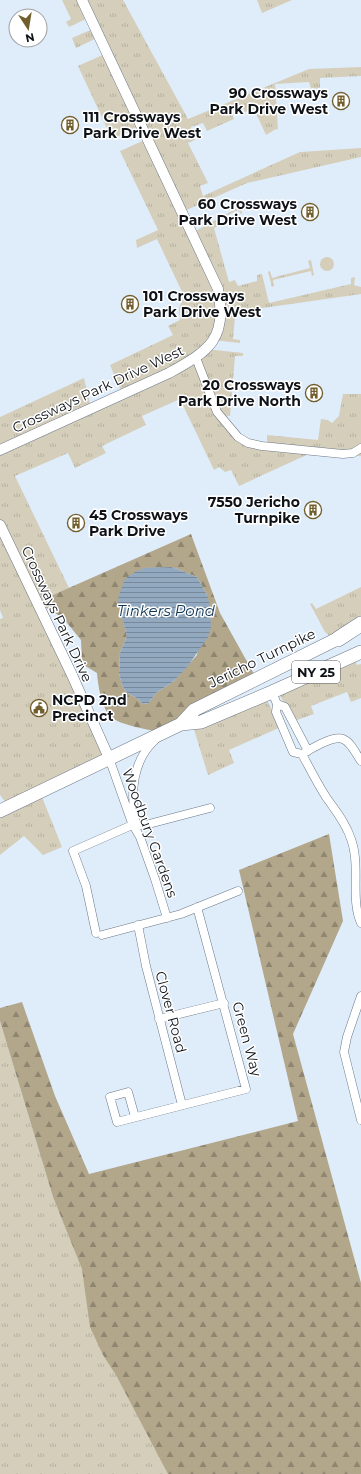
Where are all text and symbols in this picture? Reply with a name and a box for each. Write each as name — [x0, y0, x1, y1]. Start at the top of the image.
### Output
north arrow — [8, 8, 48, 48]
text: N — [24, 30, 36, 46]
place label: 90 Crossways Park Drive West — [210, 84, 329, 118]
building icon: 90 Crossways Park Drive West — [331, 91, 351, 111]
place label: 111 Crossways Park Drive West — [83, 108, 201, 142]
building icon: 111 Crossways Park Drive West — [60, 115, 80, 135]
place label: 60 Crossways Park Drive West — [179, 195, 298, 229]
building icon: 60 Crossways Park Drive West — [300, 202, 320, 222]
place label: 101 Crossways Park Drive West — [143, 287, 261, 321]
building icon: 101 Crossways Park Drive West — [120, 294, 140, 314]
street label: Crossways Park Drive West — [9, 341, 187, 437]
place label: 20 Crossways Park Drive North — [178, 376, 302, 410]
building icon: 20 Crossways Park Drive North — [304, 383, 324, 403]
place label: 7550 Jericho Turnpike — [208, 493, 300, 527]
building icon: 7550 Jericho Turnpike — [303, 500, 323, 520]
place label: 45 Crossways Park Drive — [89, 506, 188, 540]
building icon: 45 Crossways Park Drive — [66, 513, 86, 533]
street label: Crossways Park Drive — [18, 543, 96, 685]
water label: Tinkers Pond — [117, 601, 216, 620]
street label: Jericho Turnpike — [205, 624, 318, 692]
road number: NY 25 — [292, 661, 340, 683]
place label: NCPD 2nd Precinct — [52, 691, 127, 725]
public building icon: NCPD 2nd Precinct — [29, 698, 49, 718]
street label: Woodbury Gardens — [118, 766, 182, 900]
street label: Clover Road — [151, 969, 191, 1055]
street label: Green Way — [228, 1000, 266, 1079]

